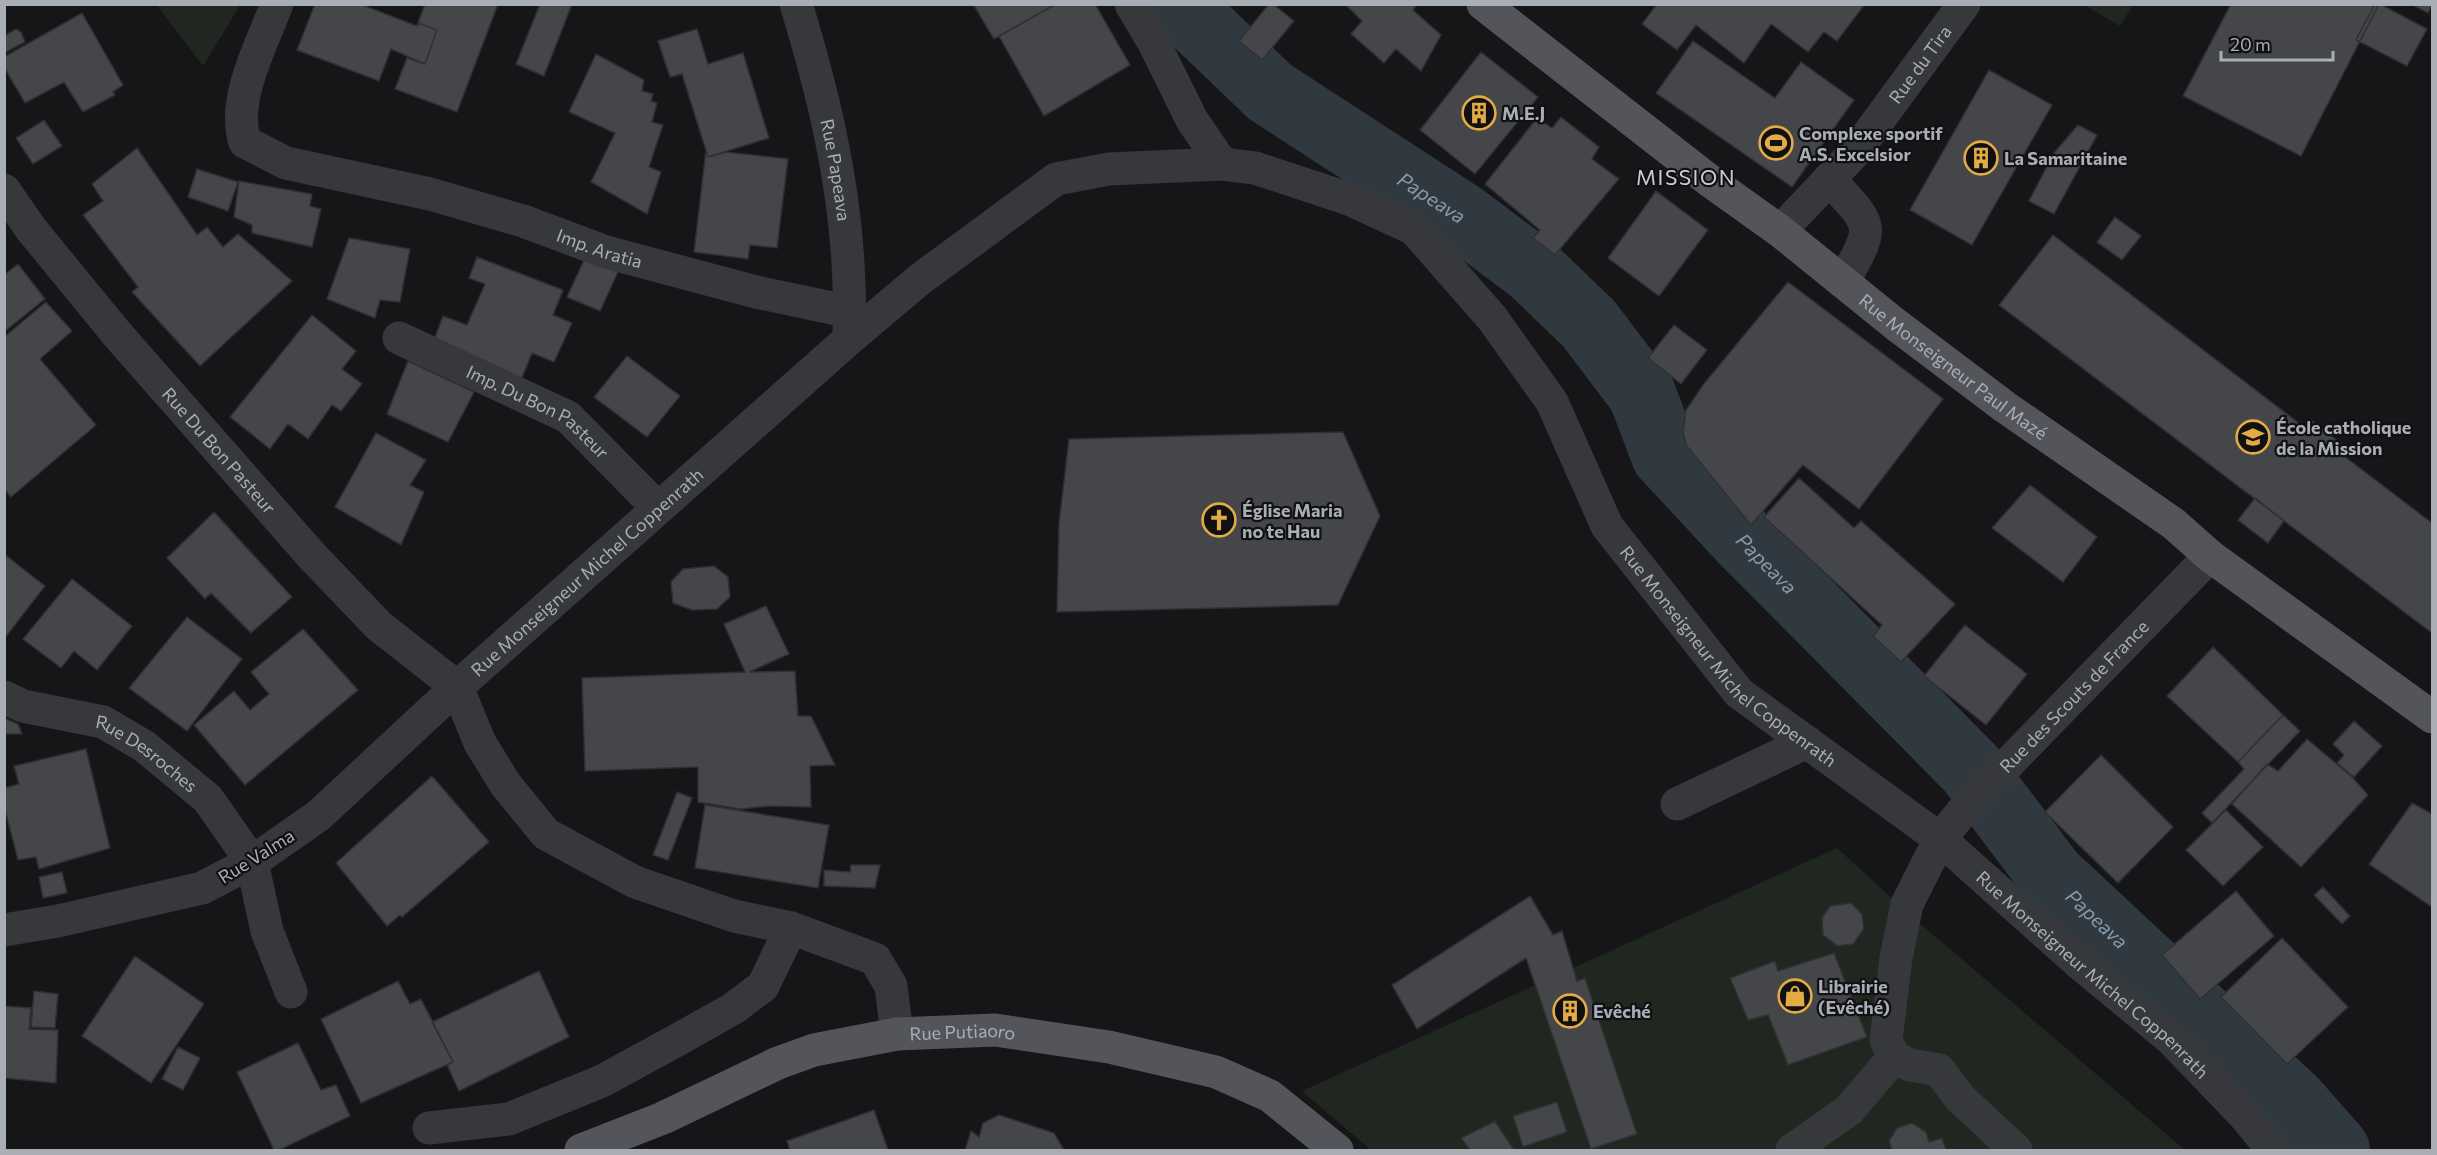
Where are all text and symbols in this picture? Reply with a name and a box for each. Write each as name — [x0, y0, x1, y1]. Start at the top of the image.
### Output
street label: Rue du Tira — [1884, 21, 1956, 108]
scale bar — [2221, 24, 2334, 62]
text: 20 m — [2230, 33, 2271, 55]
building icon: M.E.J — [1461, 95, 1497, 131]
place label: M.E.J — [1502, 102, 1545, 124]
street label: Rue Papeava — [816, 117, 855, 222]
place label: Complexe sportif A.S. Excelsior — [1799, 122, 1943, 165]
sports icon: Complexe sportif A.S. Excelsior — [1758, 125, 1794, 161]
building icon: La Samaritaine — [1963, 140, 1999, 176]
place label: La Samaritaine — [2004, 147, 2127, 169]
district label: MISSION — [1636, 164, 1736, 189]
water label: Papeava — [1394, 166, 1470, 228]
street label: Imp. Aratia — [554, 224, 645, 272]
street label: Rue Monseigneur Paul Mazé — [1855, 289, 2052, 444]
street label: Imp. Du Bon Pasteur — [463, 360, 614, 463]
street label: Rue Du Bon Pasteur — [158, 383, 281, 518]
place label: École catholique de la Mission — [2276, 416, 2411, 459]
school or university icon: École catholique de la Mission — [2235, 419, 2271, 455]
street label: Rue Monseigneur Michel Coppenrath — [466, 463, 707, 681]
place label: Église Maria no te Hau — [1242, 499, 1342, 542]
church icon: Église Maria no te Hau — [1201, 502, 1237, 538]
water label: Papeava — [1732, 528, 1802, 599]
street label: Rue Monseigneur Michel Coppenrath — [1616, 541, 1841, 771]
street label: Rue des Scouts de France — [1995, 615, 2153, 777]
street label: Rue Desroches — [94, 710, 202, 797]
street label: Rue Valma — [214, 824, 298, 888]
street label: Rue Monseigneur Michel Coppenrath — [1972, 866, 2214, 1083]
water label: Papeava — [2061, 884, 2133, 953]
place label: Librairie (Evêché) — [1818, 975, 1890, 1018]
shop icon: Librairie (Evêché) — [1777, 978, 1813, 1014]
building icon: Evêché — [1552, 993, 1588, 1029]
place label: Evêché — [1593, 1000, 1651, 1022]
street label: Rue Putiaoro — [909, 1019, 1017, 1044]

